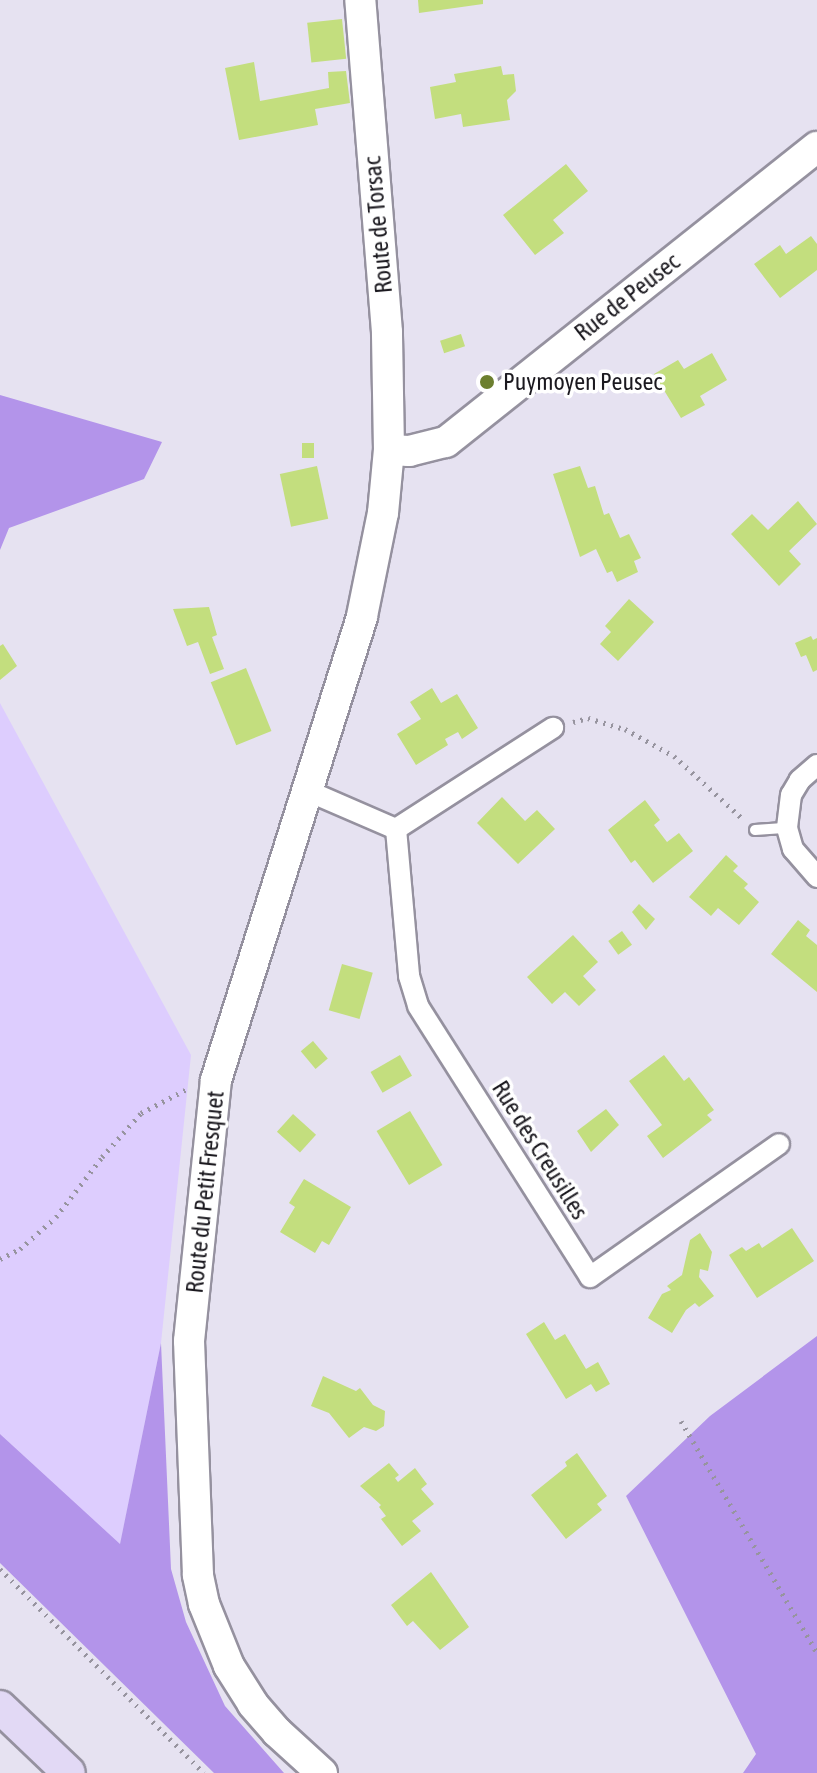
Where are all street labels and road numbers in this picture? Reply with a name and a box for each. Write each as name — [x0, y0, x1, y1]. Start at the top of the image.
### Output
street label: Route de Torsac — [358, 155, 398, 295]
street label: Rue de Peusec — [569, 247, 685, 347]
street label: Rue des Creusilles — [486, 1075, 594, 1225]
street label: Route du Petit Fresquet — [180, 1089, 230, 1295]

